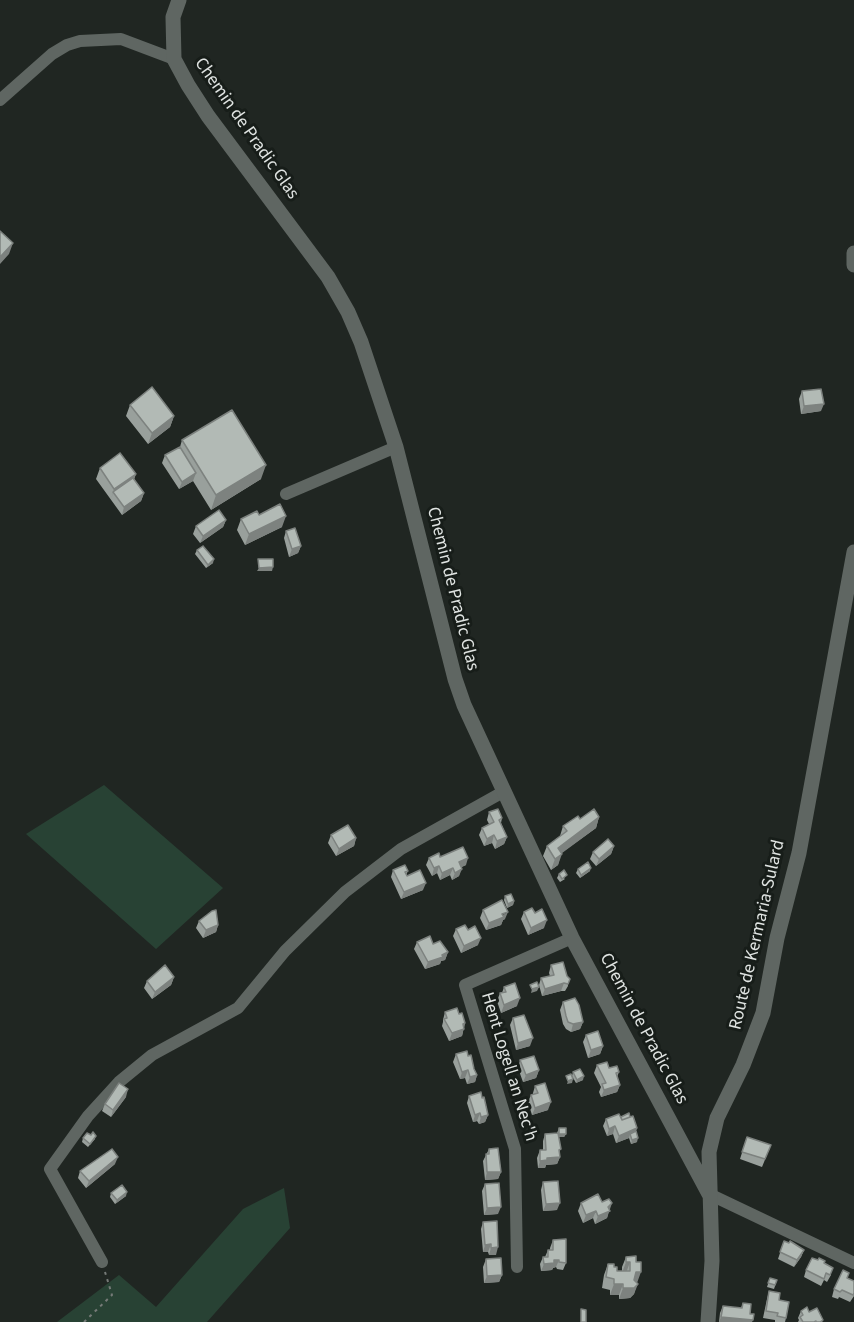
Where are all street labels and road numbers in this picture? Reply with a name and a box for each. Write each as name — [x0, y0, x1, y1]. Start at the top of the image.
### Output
street label: Chemin de Pradic Glas — [189, 54, 303, 204]
street label: Chemin de Pradic Glas — [421, 505, 483, 673]
street label: Route de Kermaria-Sulard — [726, 838, 790, 1032]
street label: Chemin de Pradic Glas — [594, 950, 692, 1108]
street label: Hent Logell an Nec'h — [475, 990, 541, 1144]

